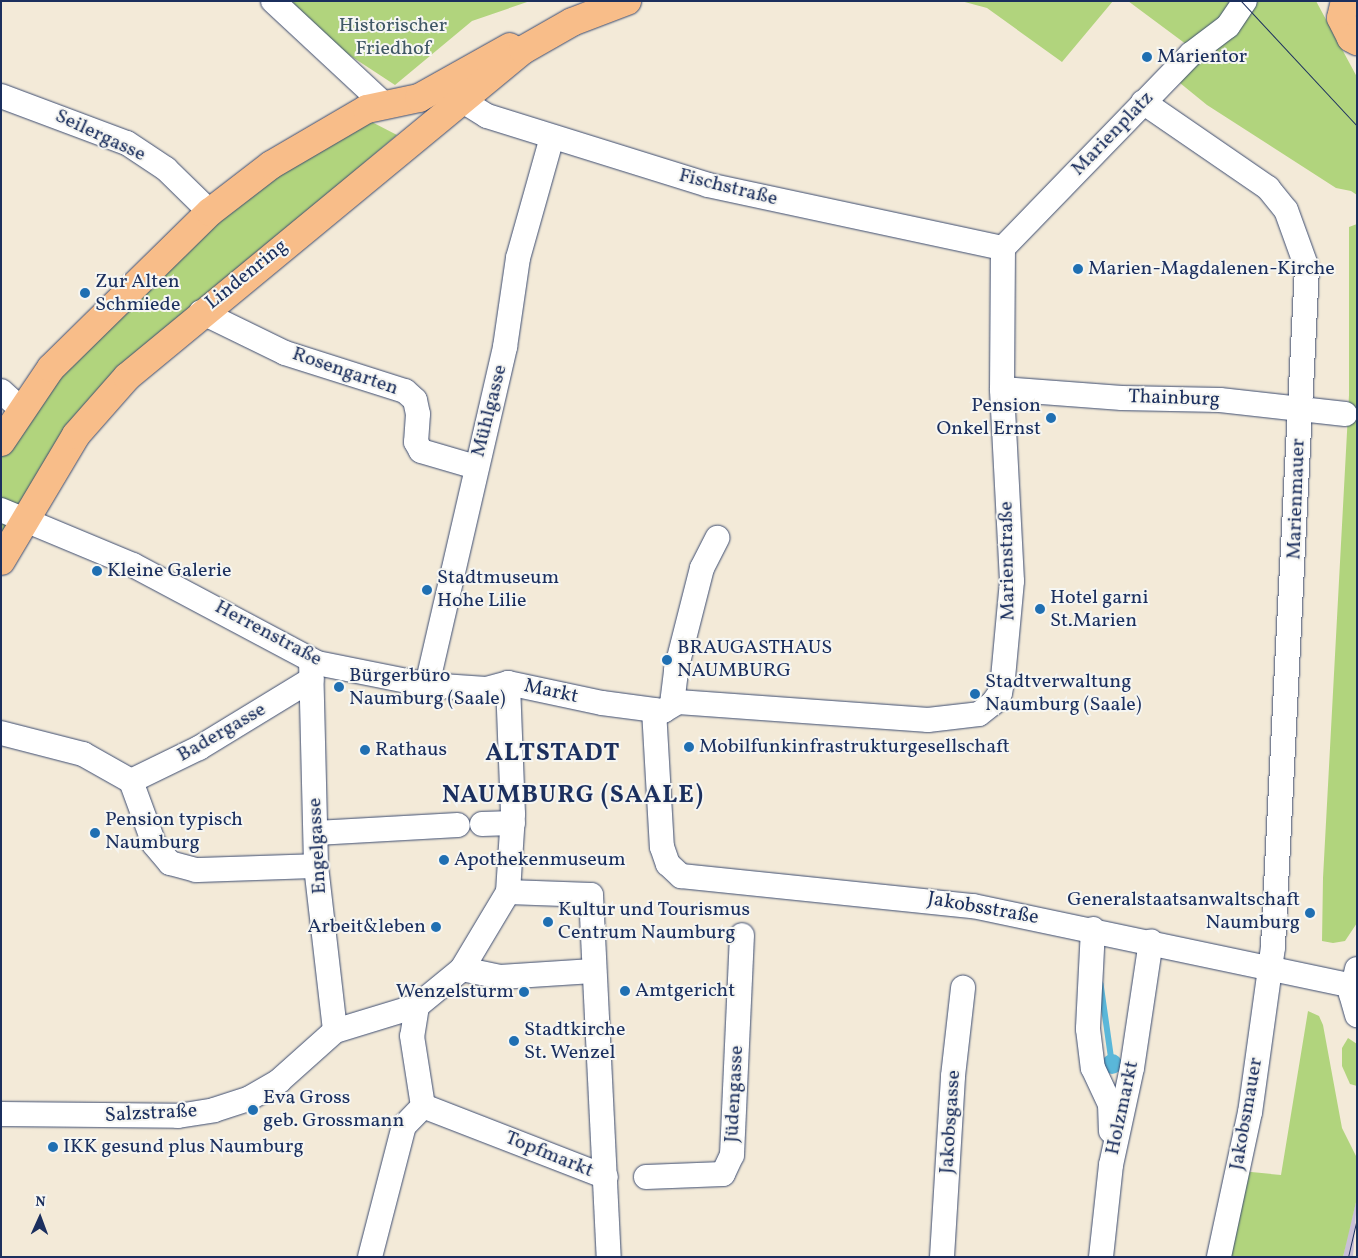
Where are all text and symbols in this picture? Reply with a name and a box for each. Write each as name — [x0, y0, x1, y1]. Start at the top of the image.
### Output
park label: Historischer Friedhof — [339, 15, 447, 62]
place label: Marientor — [1157, 45, 1247, 69]
marker: Marientor — [1141, 51, 1153, 63]
street label: Marienplatz — [1067, 87, 1159, 181]
street label: Seilergasse — [51, 105, 149, 167]
street label: Fischstraße — [676, 164, 780, 212]
street label: Lindenring — [201, 235, 293, 315]
place label: Marien-Magdalenen-Kirche — [1088, 257, 1335, 281]
marker: Marien-Magdalenen-Kirche — [1072, 263, 1084, 275]
place label: Zur Alten Schmiede — [95, 270, 180, 317]
marker: Zur Alten Schmiede — [79, 287, 91, 299]
street label: Rosengarten — [289, 343, 401, 401]
street label: Mühlgasse — [467, 362, 513, 460]
street label: Thainburg — [1128, 385, 1220, 413]
place label: Pension Onkel Ernst — [936, 394, 1041, 441]
marker: Pension Onkel Ernst — [1045, 412, 1057, 424]
street label: Marienmauer — [1283, 438, 1311, 560]
street label: Marienstraße — [995, 501, 1021, 621]
place label: Kleine Galerie — [107, 559, 231, 583]
marker: Kleine Galerie — [91, 565, 103, 577]
place label: Stadtmuseum Hohe Lilie — [437, 566, 559, 613]
marker: Stadtmuseum Hohe Lilie — [421, 584, 433, 596]
place label: Hotel garni St.Marien — [1050, 586, 1148, 633]
street label: Herrenstraße — [210, 596, 326, 672]
marker: Hotel garni St.Marien — [1034, 603, 1046, 615]
place label: BRAUGASTHAUS NAUMBURG — [677, 636, 832, 683]
marker: BRAUGASTHAUS NAUMBURG — [661, 654, 673, 666]
place label: Bürgerbüro Naumburg (Saale) — [349, 664, 506, 711]
place label: Stadtverwaltung Naumburg (Saale) — [985, 670, 1142, 717]
street label: Markt — [522, 675, 580, 709]
marker: Bürgerbüro Naumburg (Saale) — [333, 681, 345, 693]
marker: Stadtverwaltung Naumburg (Saale) — [969, 688, 981, 700]
street label: Badergasse — [173, 698, 271, 768]
place label: Mobilfunkinfrastrukturgesellschaft — [699, 735, 1010, 759]
place label: Rathaus — [375, 738, 447, 762]
district label: ALTSTADT — [484, 739, 622, 769]
marker: Mobilfunkinfrastrukturgesellschaft — [683, 741, 695, 753]
marker: Rathaus — [359, 744, 371, 756]
district label: NAUMBURG (SAALE) — [440, 781, 706, 811]
street label: Engelgasse — [303, 797, 333, 895]
place label: Pension typisch Naumburg — [105, 809, 243, 856]
marker: Pension typisch Naumburg — [89, 827, 101, 839]
place label: Apothekenmuseum — [454, 848, 626, 872]
marker: Apothekenmuseum — [438, 854, 450, 866]
street label: Jakobsstraße — [926, 887, 1040, 931]
place label: Generalstaatsanwaltschaft Naumburg — [1067, 889, 1300, 936]
place label: Kultur und Tourismus Centrum Naumburg — [558, 898, 751, 945]
marker: Generalstaatsanwaltschaft Naumburg — [1304, 907, 1316, 919]
place label: Arbeit&leben — [307, 915, 426, 939]
marker: Kultur und Tourismus Centrum Naumburg — [542, 916, 554, 928]
marker: Arbeit&leben — [430, 921, 442, 933]
place label: Amtgericht — [635, 979, 735, 1003]
place label: Wenzelsturm — [396, 980, 514, 1004]
marker: Amtgericht — [619, 985, 631, 997]
marker: Wenzelsturm — [518, 986, 530, 998]
place label: Stadtkirche St. Wenzel — [524, 1018, 625, 1065]
marker: Stadtkirche St. Wenzel — [508, 1035, 520, 1047]
street label: Jüdengasse — [720, 1045, 750, 1143]
street label: Jakobsmauer — [1225, 1056, 1269, 1172]
street label: Holzmarkt — [1101, 1059, 1145, 1157]
street label: Jakobsgasse — [935, 1069, 967, 1175]
place label: Eva Gross geb. Grossmann — [263, 1086, 404, 1133]
street label: Salzstraße — [104, 1100, 198, 1128]
marker: Eva Gross geb. Grossmann — [247, 1104, 259, 1116]
street label: Topfmarkt — [501, 1126, 597, 1184]
place label: IKK gesund plus Naumburg — [63, 1135, 304, 1159]
marker: IKK gesund plus Naumburg — [47, 1141, 59, 1153]
north arrow — [15, 1193, 65, 1243]
text: N — [35, 1193, 46, 1212]

